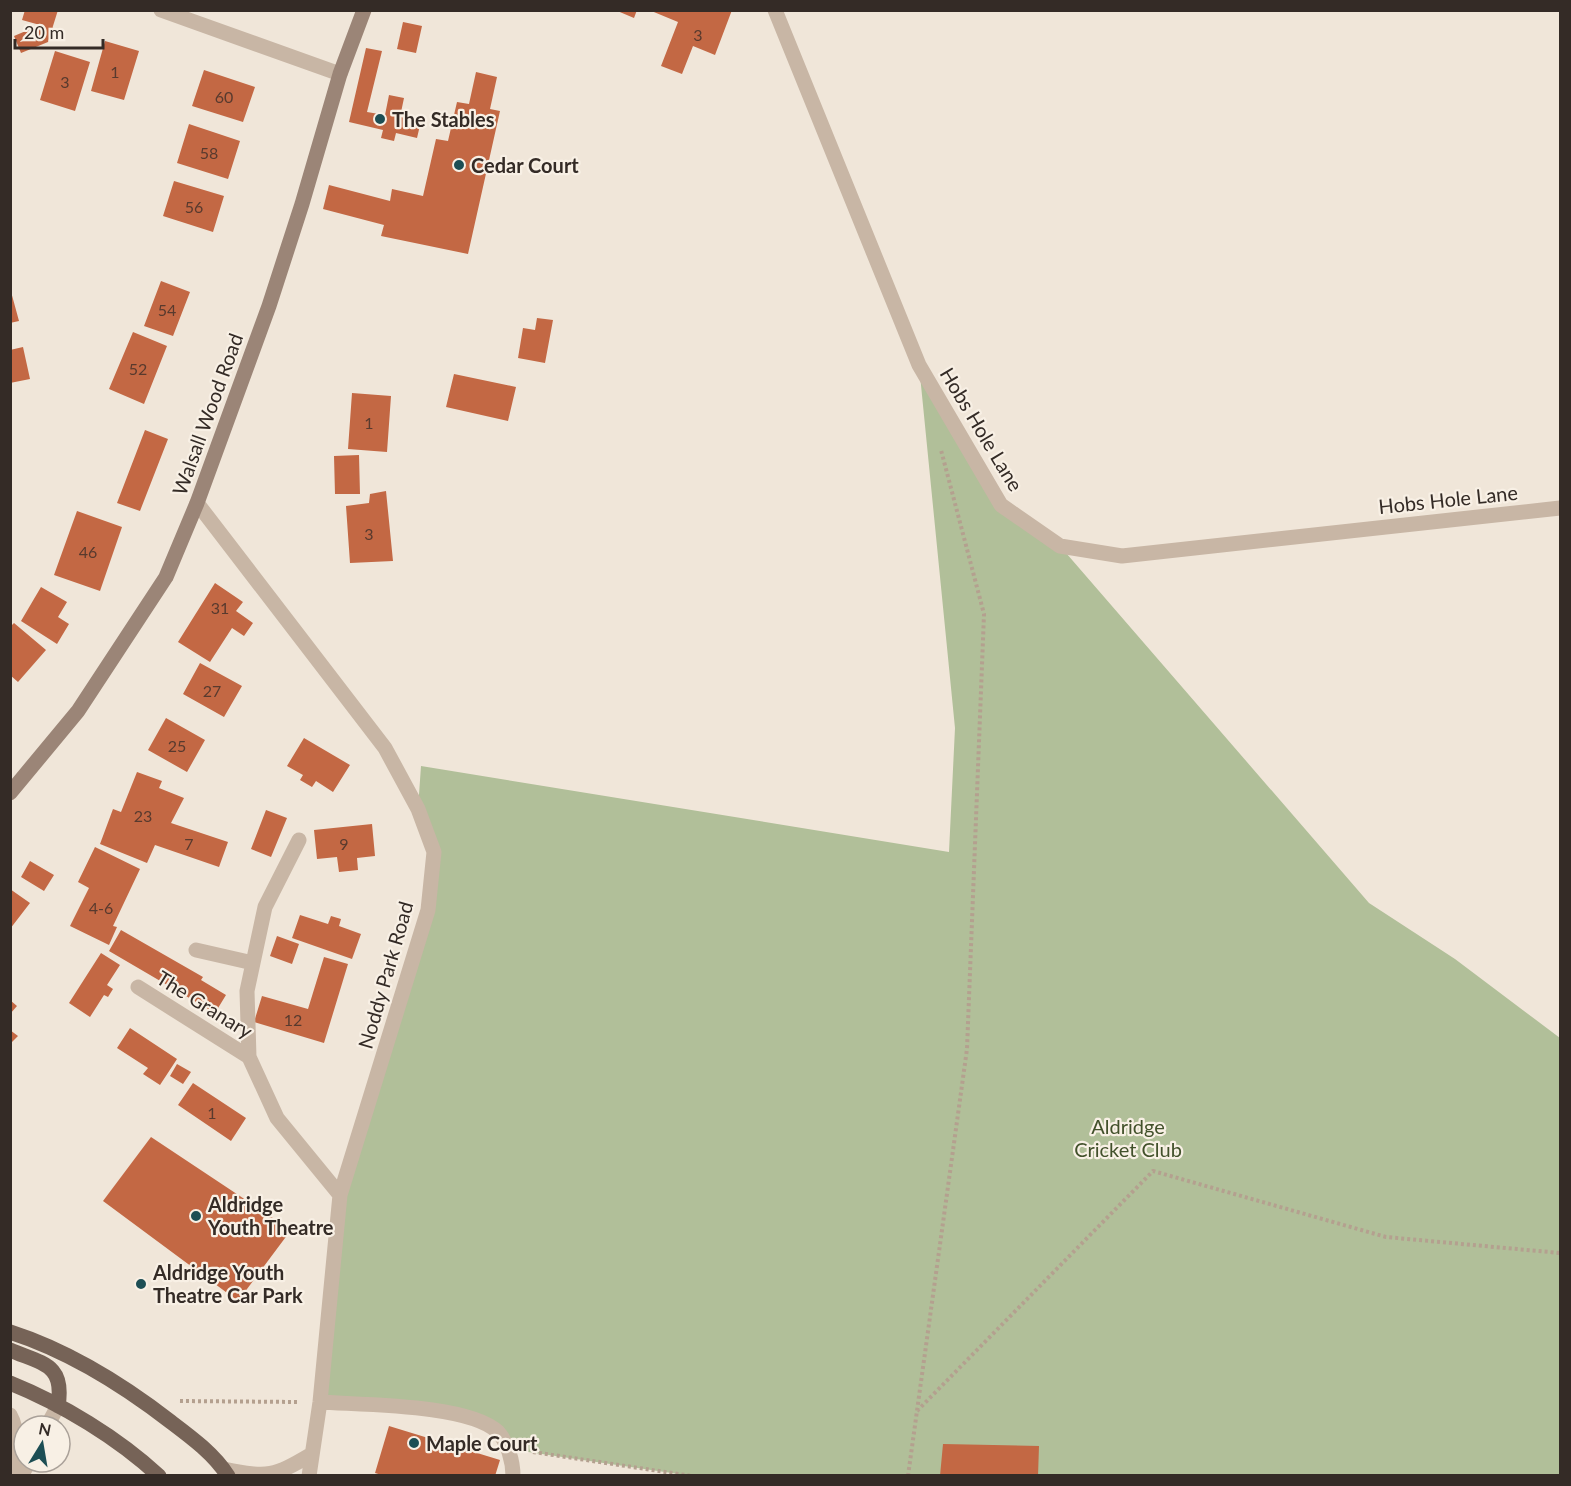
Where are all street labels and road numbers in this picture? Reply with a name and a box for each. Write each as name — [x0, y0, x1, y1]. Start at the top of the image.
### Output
street label: Walsall Wood Road — [167, 330, 247, 498]
street label: Hobs Hole Lane — [936, 363, 1028, 495]
street label: Hobs Hole Lane — [1377, 480, 1519, 518]
street label: Noddy Park Road — [352, 899, 418, 1051]
street label: The Granary — [153, 965, 258, 1043]

